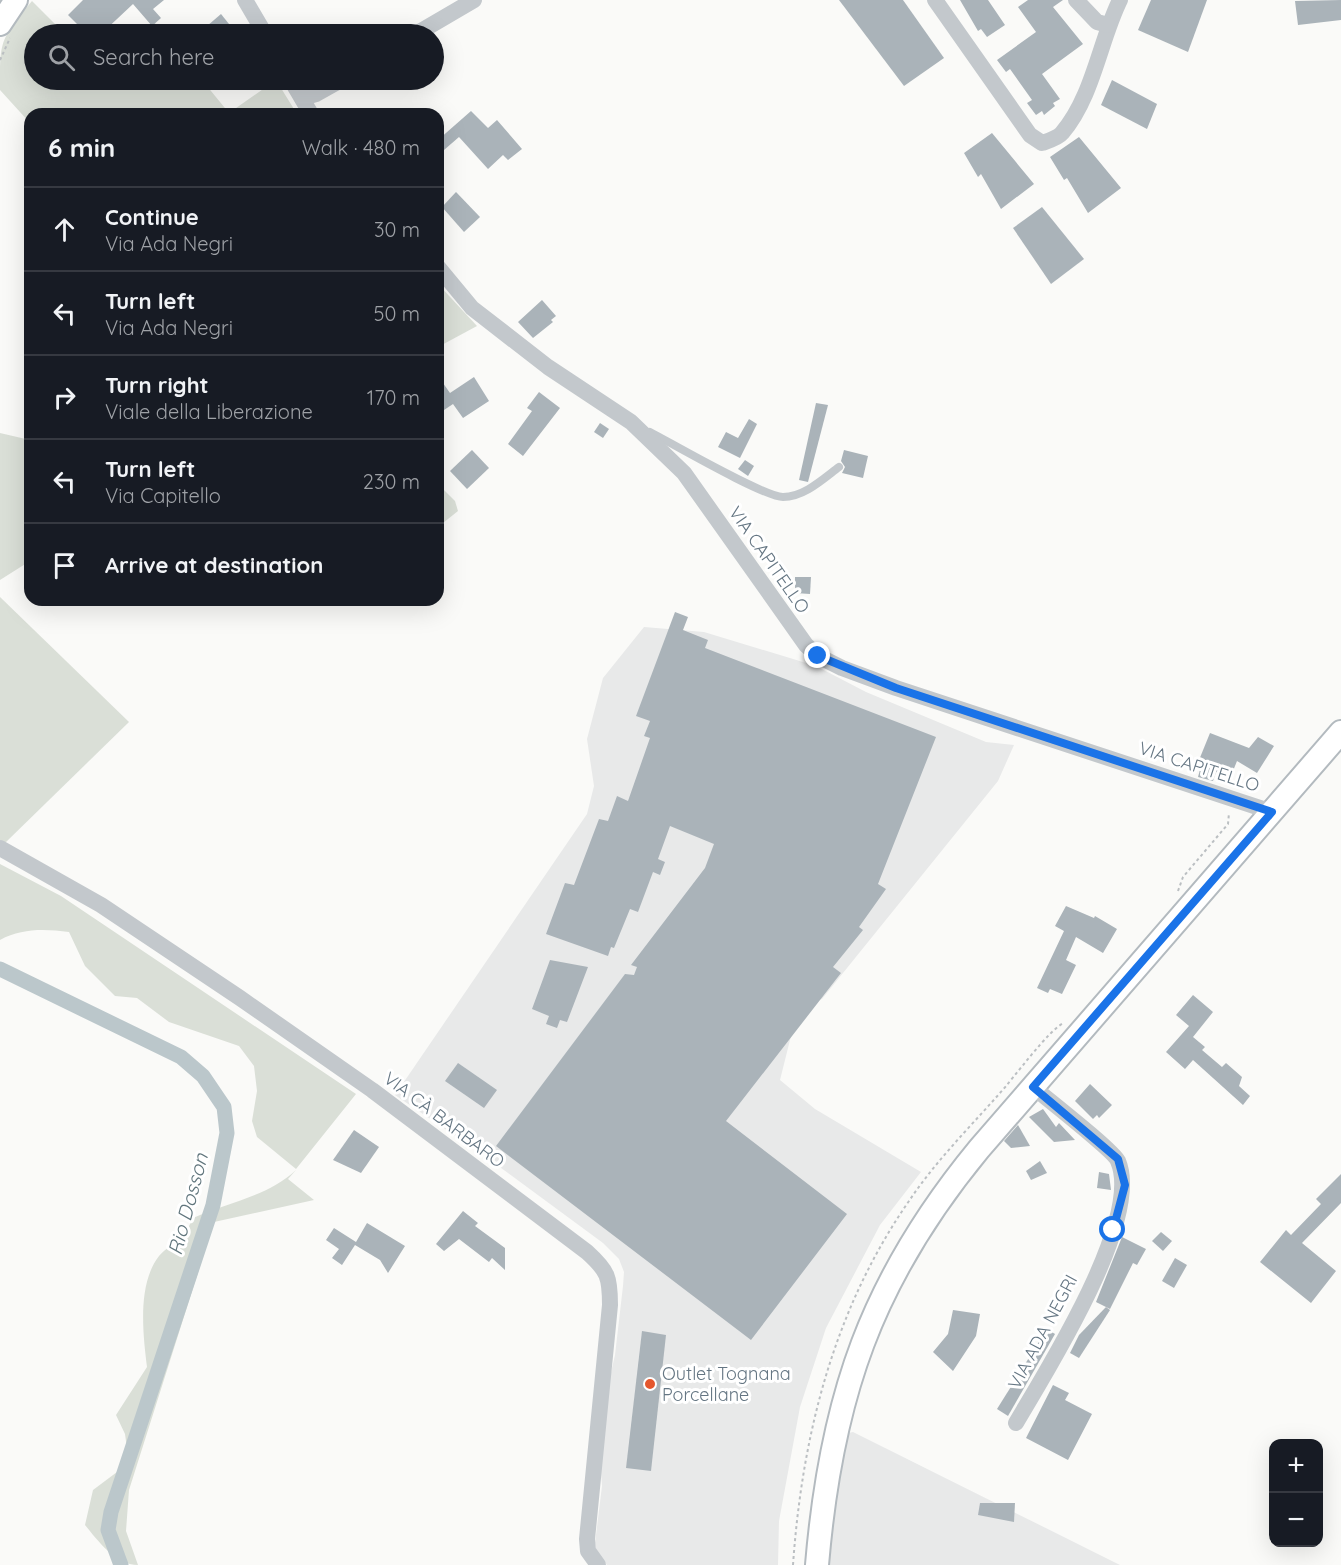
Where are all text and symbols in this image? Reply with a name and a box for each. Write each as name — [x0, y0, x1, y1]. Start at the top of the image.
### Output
search box — [24, 24, 444, 90]
icon: search — [45, 41, 78, 74]
text: Search here — [93, 43, 214, 71]
text: 6 min — [48, 131, 115, 164]
text: Walk · 480 m — [302, 135, 420, 160]
text: Continue — [105, 203, 199, 231]
icon: ahead — [48, 213, 81, 246]
text: 30 m — [374, 217, 420, 242]
text: Via Ada Negri — [105, 231, 233, 256]
text: Turn left — [105, 287, 195, 315]
icon: left — [48, 297, 81, 330]
text: 50 m — [374, 301, 420, 326]
text: Via Ada Negri — [105, 315, 233, 340]
text: Turn right — [105, 371, 209, 399]
icon: right — [48, 381, 81, 414]
text: 170 m — [367, 385, 420, 410]
text: Viale della Liberazione — [105, 399, 313, 424]
text: Turn left — [105, 455, 195, 483]
icon: left — [48, 465, 81, 498]
text: 230 m — [363, 469, 420, 494]
text: Via Capitello — [105, 483, 221, 508]
street label: VIA CAPITELLO — [724, 502, 815, 618]
icon: arrive — [48, 549, 81, 582]
text: Arrive at destination — [105, 551, 323, 579]
route end — [804, 642, 830, 668]
street label: VIA CAPITELLO — [1136, 736, 1262, 797]
street label: VIA CÀ BARBARO — [379, 1067, 509, 1173]
water label: Rio Dosson — [162, 1150, 213, 1257]
route start — [1099, 1216, 1125, 1242]
street label: VIA ADA NEGRI — [1003, 1271, 1082, 1393]
place label: Outlet Tognana Porcellane — [662, 1362, 791, 1406]
marker: Outlet Tognana Porcellane — [643, 1377, 657, 1391]
map controls — [1269, 1439, 1323, 1547]
button: + — [1269, 1439, 1323, 1493]
button: − — [1269, 1493, 1323, 1547]

